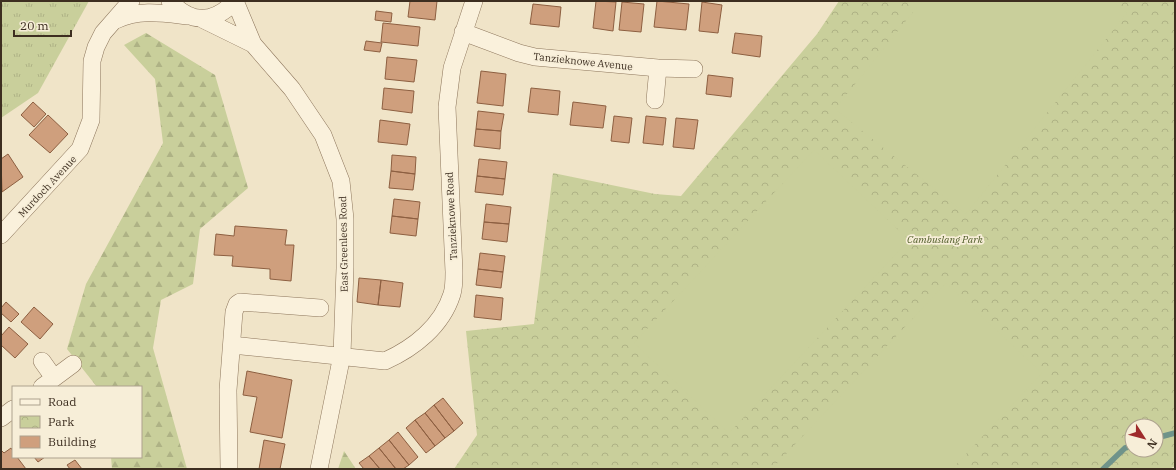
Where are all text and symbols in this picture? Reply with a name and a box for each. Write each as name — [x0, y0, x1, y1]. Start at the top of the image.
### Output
scale bar — [14, 12, 71, 38]
text: 20 m — [20, 18, 49, 33]
street label: Tanzieknowe Avenue — [533, 50, 633, 73]
street label: Murdoch Avenue — [15, 153, 79, 220]
street label: Tanzieknowe Road — [443, 171, 460, 261]
street label: East Greenlees Road — [336, 196, 351, 292]
park label: Cambuslang Park — [907, 233, 984, 246]
legend — [12, 386, 142, 458]
text: Road — [48, 394, 77, 409]
text: Park — [48, 414, 74, 429]
north arrow — [1124, 418, 1164, 458]
text: Building — [48, 434, 96, 449]
text: N — [1144, 436, 1160, 452]

